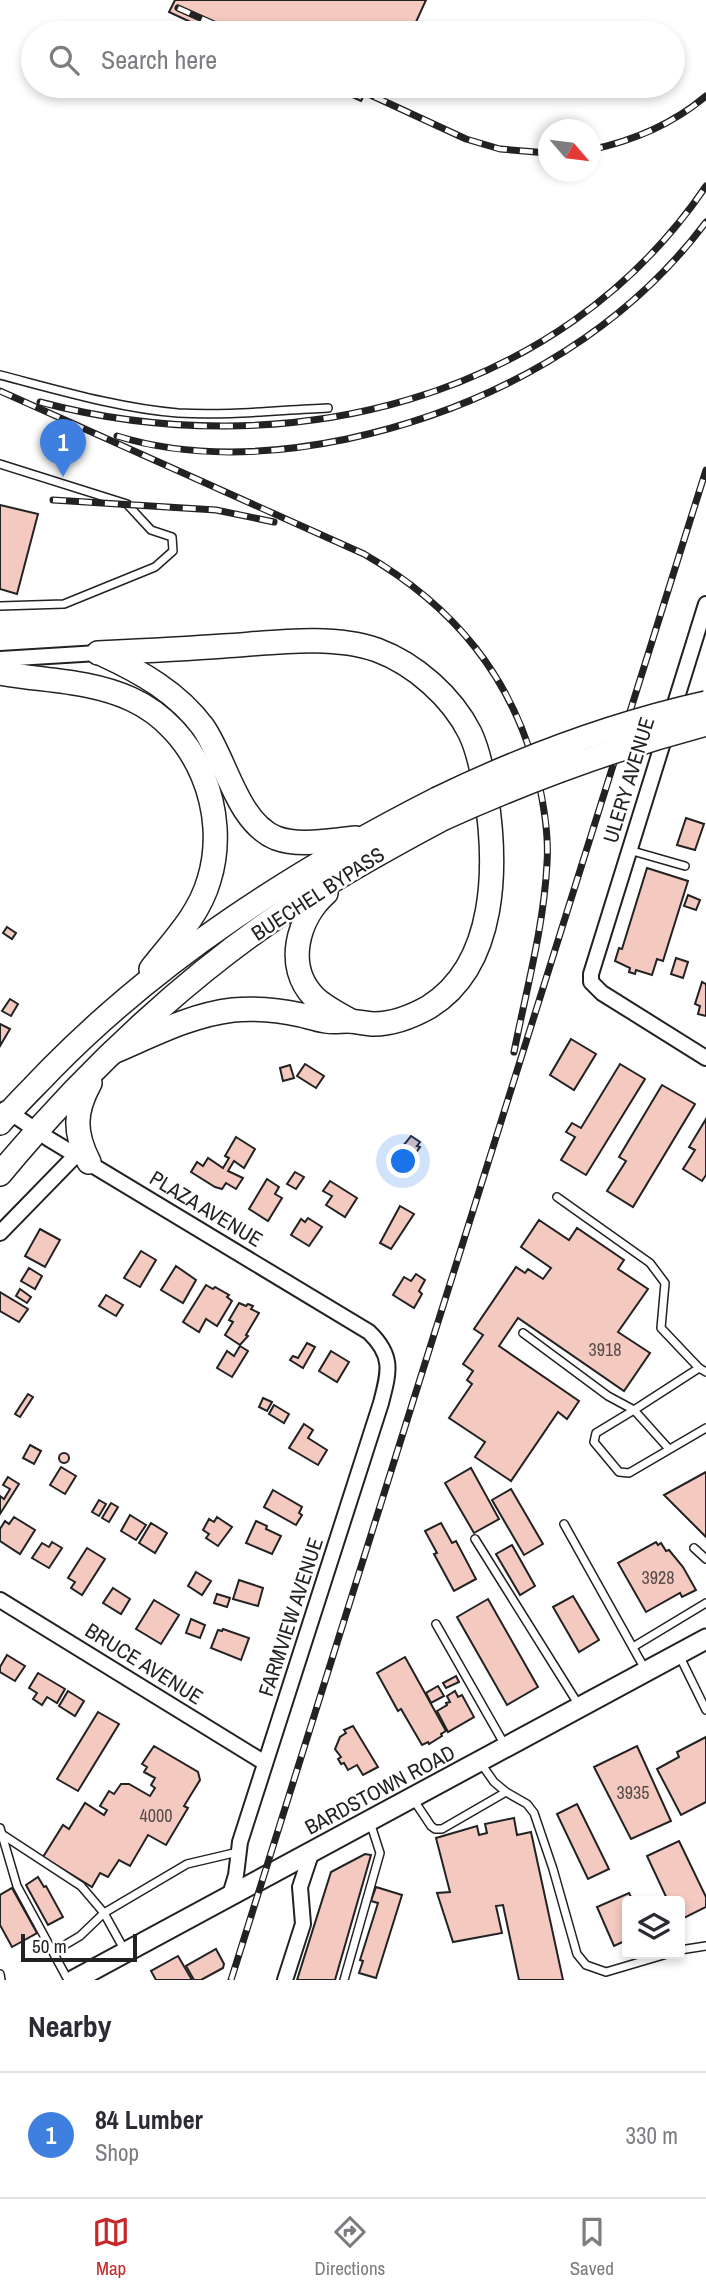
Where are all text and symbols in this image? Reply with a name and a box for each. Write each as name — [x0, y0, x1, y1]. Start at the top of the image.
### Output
search box — [21, 21, 685, 98]
icon: search — [45, 41, 83, 79]
text: Search here — [101, 42, 217, 77]
north arrow — [538, 119, 601, 182]
pin: 1 — [40, 419, 86, 477]
street label: ULERY AVENUE — [596, 713, 661, 846]
street label: BUECHEL BYPASS — [246, 840, 390, 947]
your location — [386, 1144, 420, 1178]
street label: PLAZA AVENUE — [144, 1163, 268, 1254]
house number: 3918 — [589, 1337, 621, 1362]
street label: FARMVIEW AVENUE — [251, 1534, 330, 1700]
house number: 3928 — [642, 1565, 674, 1590]
street label: BRUCE AVENUE — [80, 1616, 209, 1711]
street label: BARDSTOWN ROAD — [300, 1738, 460, 1841]
house number: 3935 — [617, 1780, 649, 1805]
house number: 4000 — [140, 1803, 172, 1828]
map controls — [622, 1896, 685, 1959]
button: layers — [622, 1896, 685, 1959]
scale bar — [21, 1931, 136, 1963]
text: 50 m — [32, 1933, 67, 1959]
text: Nearby — [28, 2006, 111, 2046]
text: 84 Lumber — [95, 2102, 203, 2137]
text: 1 — [46, 2120, 56, 2151]
text: 330 m — [626, 2120, 678, 2151]
text: Shop — [95, 2137, 139, 2168]
tab: Map — [92, 2213, 130, 2281]
tab: Directions — [314, 2213, 385, 2281]
tab: Saved — [570, 2213, 614, 2281]

